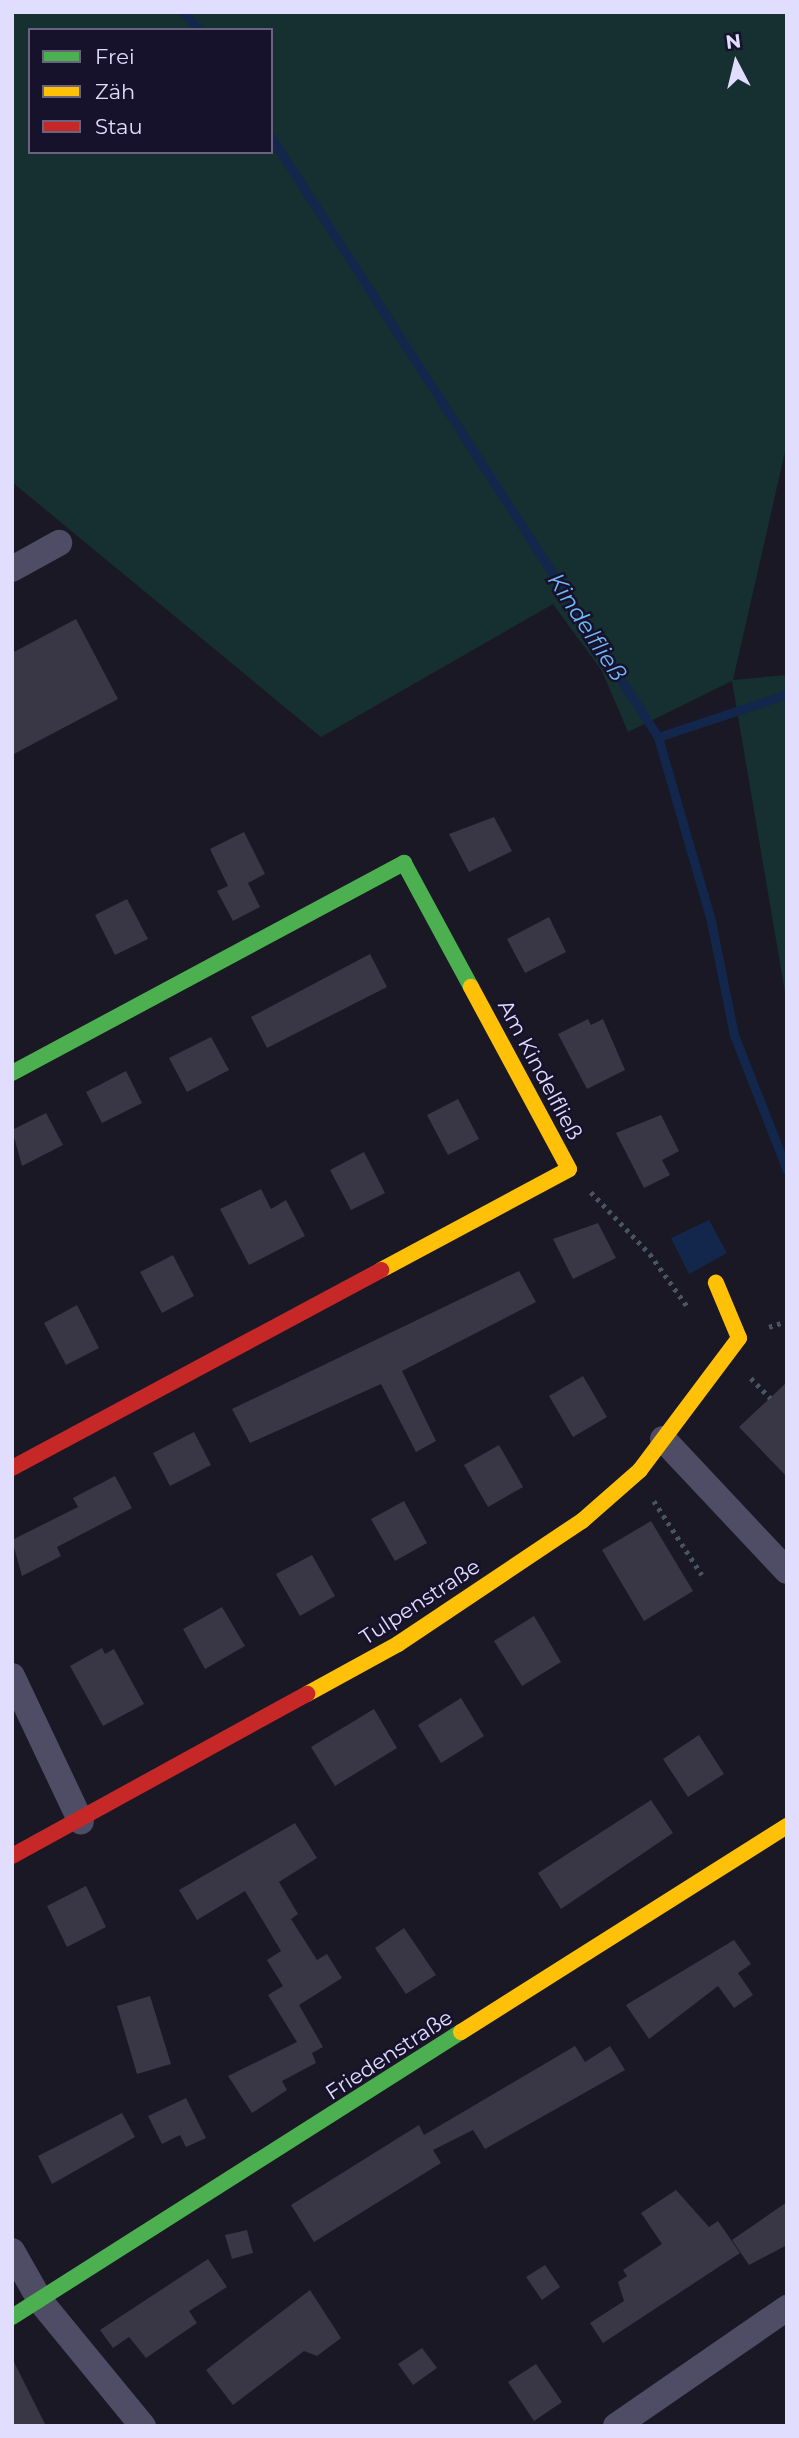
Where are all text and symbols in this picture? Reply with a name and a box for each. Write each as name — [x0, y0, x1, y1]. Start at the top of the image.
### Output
legend — [28, 28, 273, 154]
north arrow — [701, 28, 771, 98]
text: N — [724, 29, 742, 54]
text: Frei — [95, 44, 135, 69]
text: Zäh — [95, 79, 135, 104]
text: Stau — [95, 114, 143, 139]
water label: Kindelfließ — [542, 568, 632, 686]
street label: Am Kindelfließ — [492, 996, 588, 1144]
street label: Tulpenstraße — [355, 1554, 485, 1650]
street label: Friedenstraße — [321, 2005, 457, 2105]

